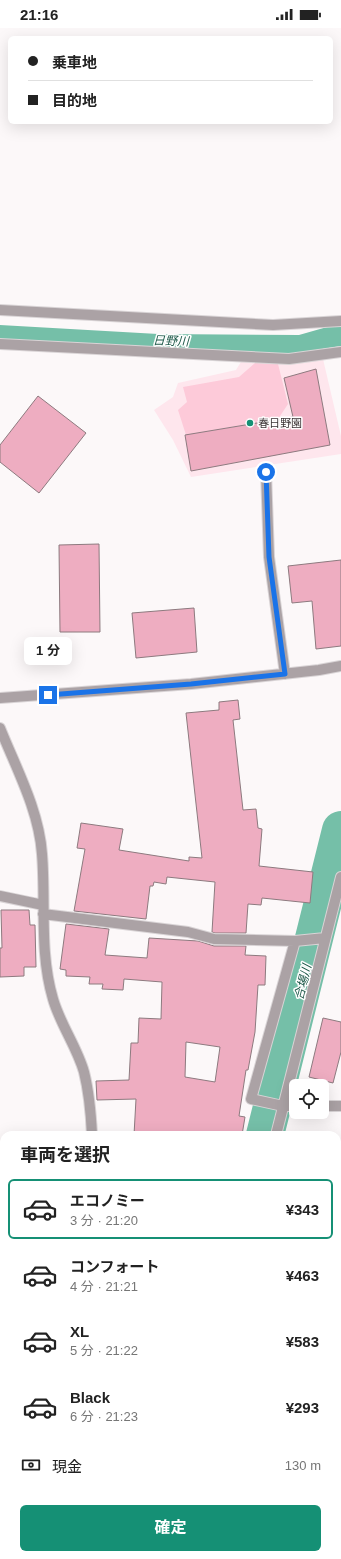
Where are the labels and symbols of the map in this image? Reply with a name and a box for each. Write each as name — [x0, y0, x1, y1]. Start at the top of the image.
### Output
water label: 日野川 — [153, 333, 191, 349]
place label: 春日野園 — [258, 417, 302, 429]
marker: 春日野園 — [245, 418, 255, 428]
route start — [257, 463, 275, 481]
callout: 1 分 — [24, 637, 72, 665]
route end — [39, 686, 57, 704]
water label: 合場川 — [292, 961, 315, 1001]

